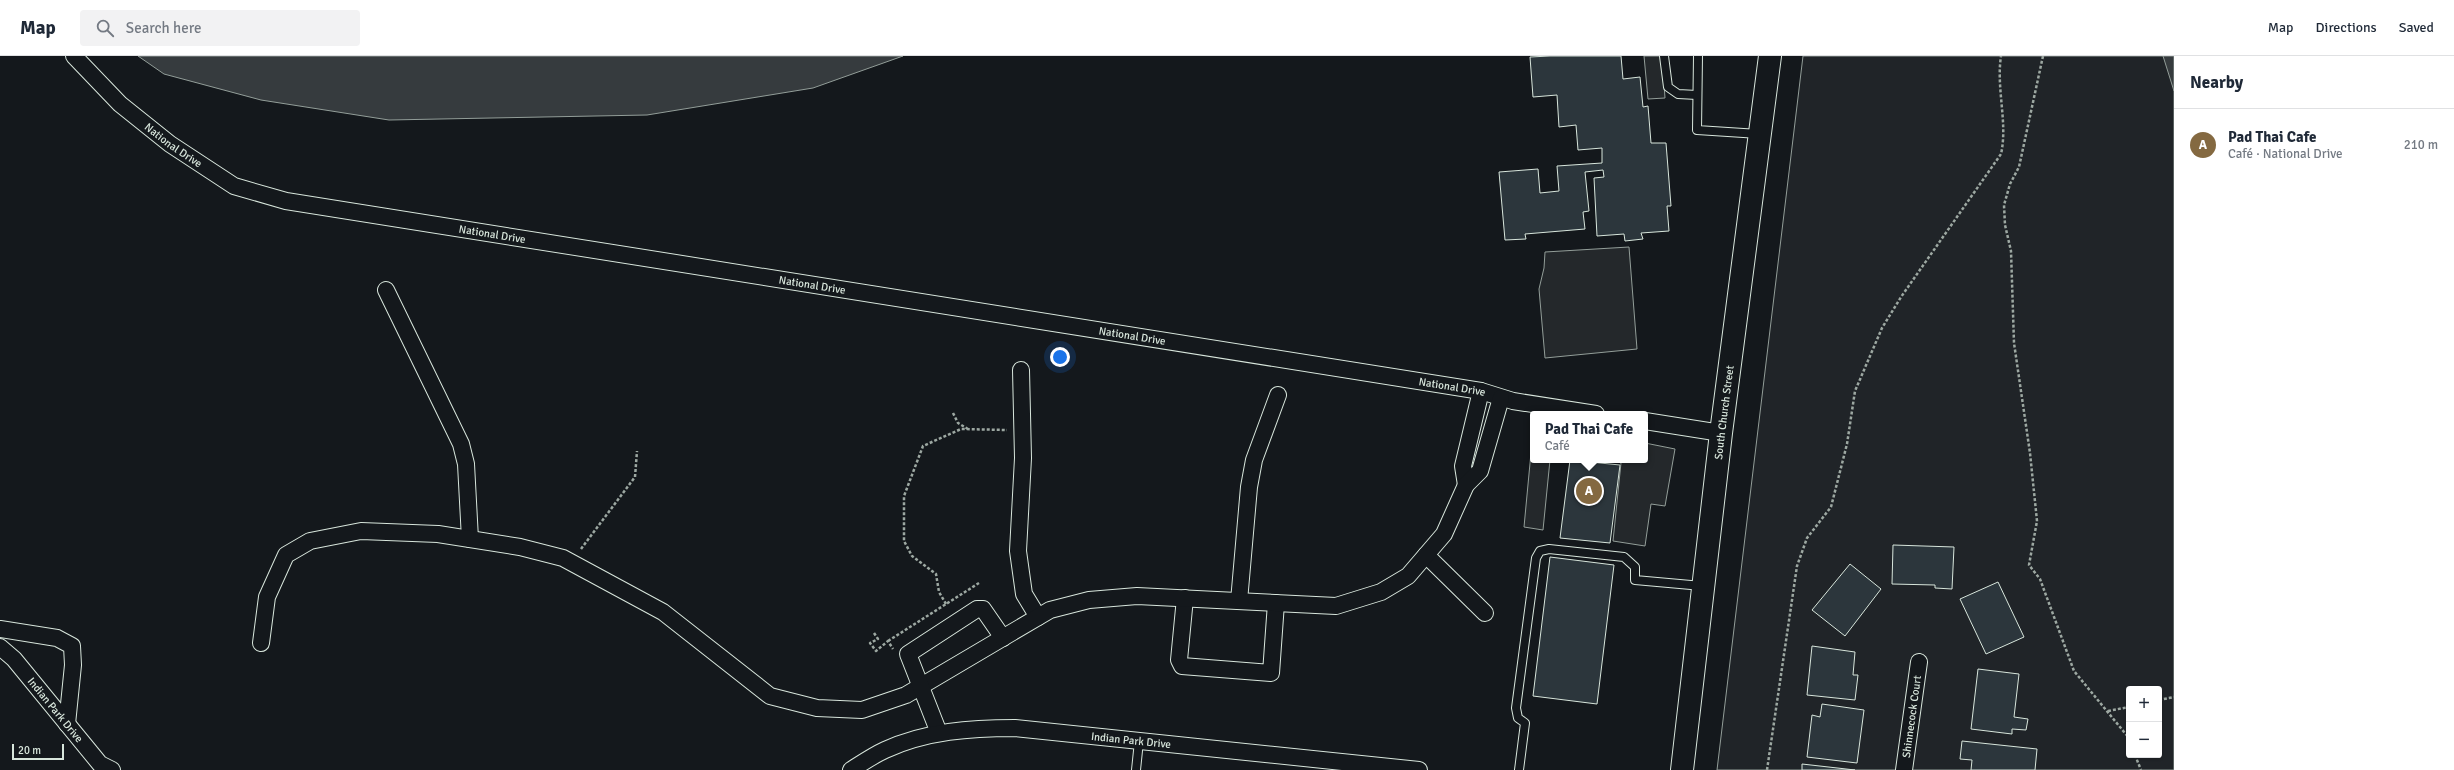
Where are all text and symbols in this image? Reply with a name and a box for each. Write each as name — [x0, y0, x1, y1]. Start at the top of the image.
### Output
search box — [80, 10, 360, 46]
text: Map — [20, 16, 56, 40]
icon: search — [94, 17, 116, 39]
text: Search here — [126, 19, 201, 37]
text: Map — [2268, 19, 2294, 36]
text: Directions — [2316, 19, 2377, 36]
text: Saved — [2399, 19, 2434, 36]
text: Nearby — [2190, 72, 2243, 93]
street label: National Drive — [142, 120, 205, 170]
text: Pad Thai Cafe — [2228, 128, 2316, 146]
text: A — [2199, 137, 2207, 153]
text: 210 m — [2404, 137, 2438, 153]
text: Café · National Drive — [2228, 146, 2342, 162]
street label: National Drive — [458, 222, 527, 246]
street label: National Drive — [778, 273, 847, 296]
street label: National Drive — [1098, 324, 1167, 347]
your location — [1050, 347, 1070, 367]
street label: South Church Street — [1711, 364, 1736, 460]
street label: National Drive — [1418, 375, 1487, 399]
popup — [1530, 411, 1648, 463]
text: Pad Thai Cafe — [1545, 420, 1633, 438]
text: Café — [1545, 438, 1570, 454]
pin: A — [1576, 476, 1602, 506]
street label: Shinnecock Court — [1899, 674, 1924, 759]
street label: Indian Park Drive — [25, 675, 86, 745]
map controls — [2126, 686, 2162, 758]
button: + — [2126, 686, 2162, 722]
button: − — [2126, 722, 2162, 758]
street label: Indian Park Drive — [1090, 729, 1172, 751]
scale bar — [12, 742, 64, 761]
text: 20 m — [18, 744, 41, 757]

